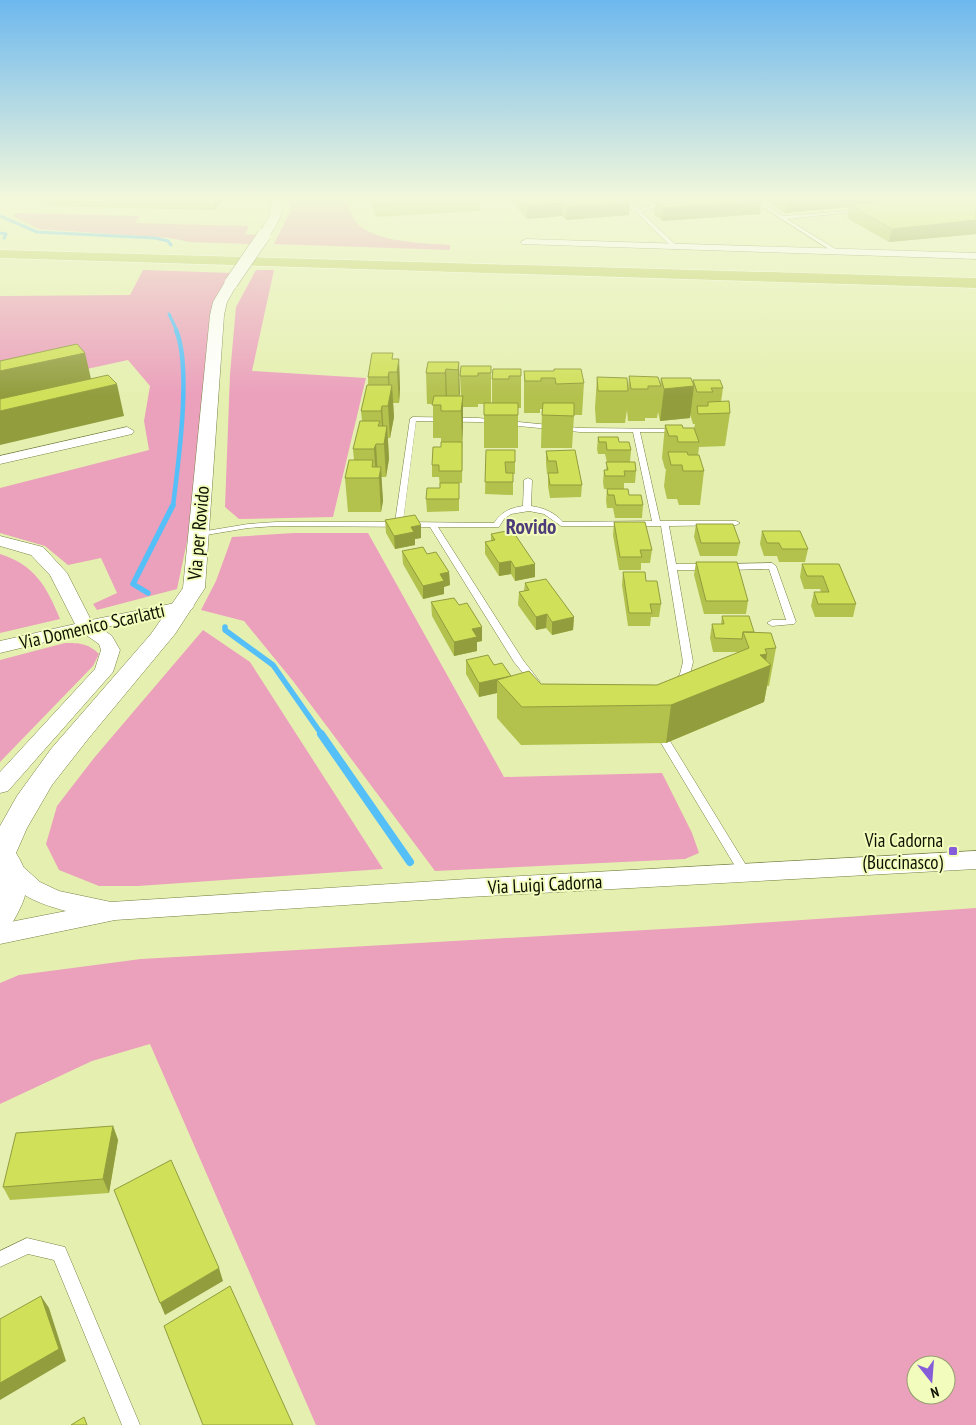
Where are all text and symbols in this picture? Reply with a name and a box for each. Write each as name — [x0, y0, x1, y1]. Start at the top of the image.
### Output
street label: Via per Rovido — [182, 485, 214, 582]
district label: Rovido — [506, 513, 556, 540]
street label: Via Domenico Scarlatti — [16, 598, 167, 655]
place label: Via Cadorna (Buccinasco) — [863, 828, 944, 874]
marker: Via Cadorna (Buccinasco) — [947, 845, 959, 857]
street label: Via Luigi Cadorna — [486, 869, 603, 899]
north arrow — [906, 1355, 956, 1405]
text: N — [929, 1383, 941, 1402]

